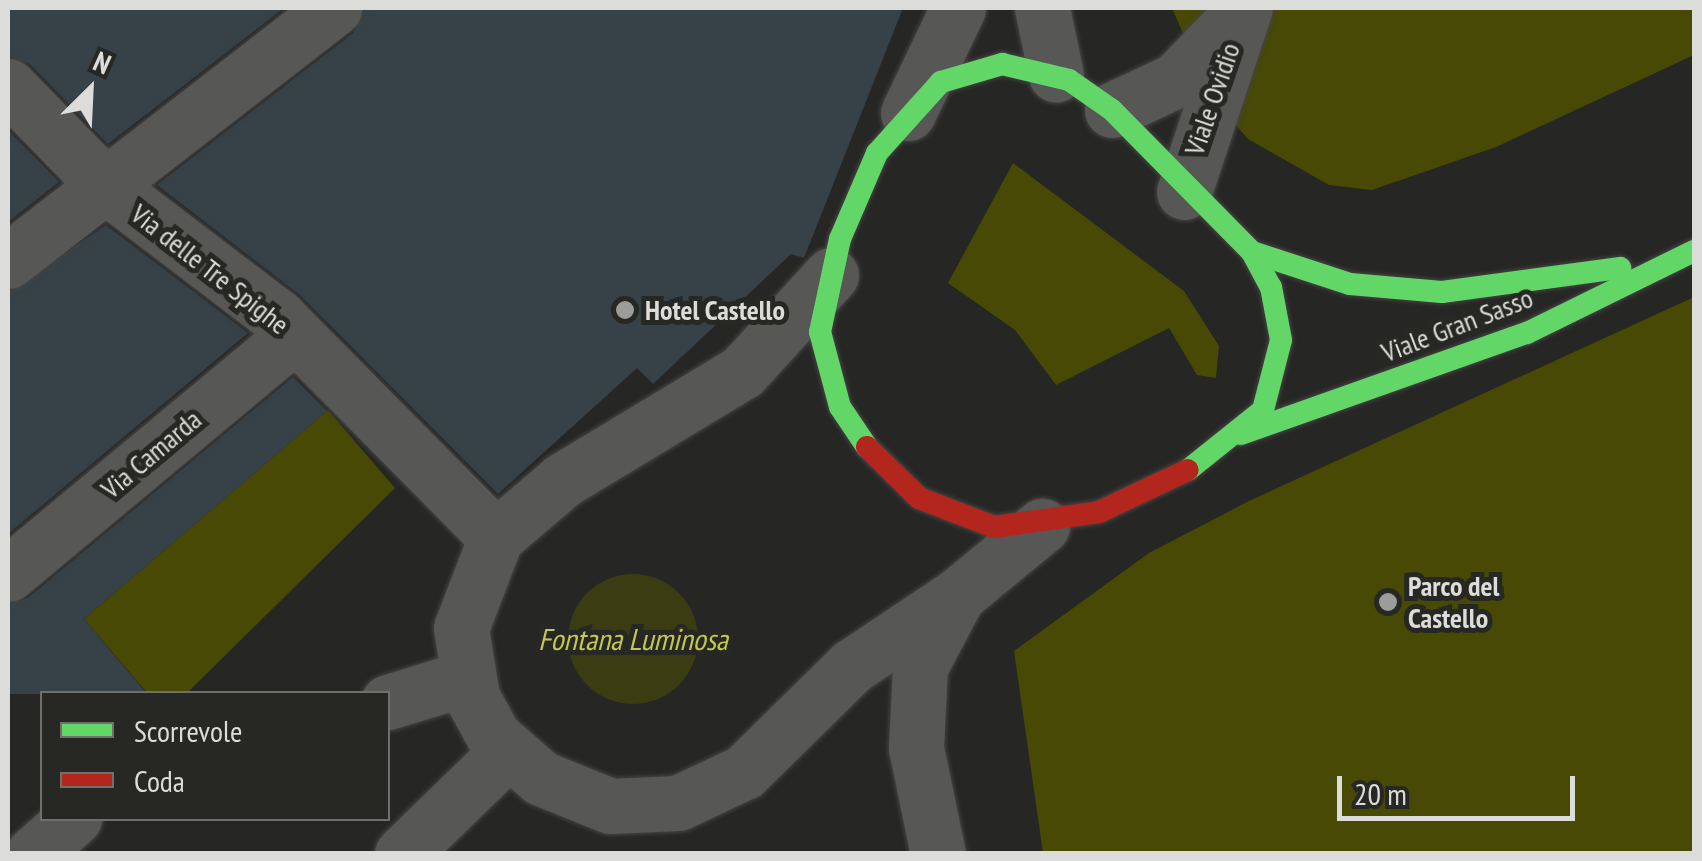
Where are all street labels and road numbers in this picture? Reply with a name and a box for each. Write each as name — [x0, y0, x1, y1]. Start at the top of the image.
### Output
street label: Viale Ovidio — [1177, 38, 1247, 160]
street label: Via delle Tre Spighe — [124, 197, 296, 341]
street label: Viale Gran Sasso — [1377, 281, 1537, 369]
street label: Via Camarda — [94, 402, 208, 506]

